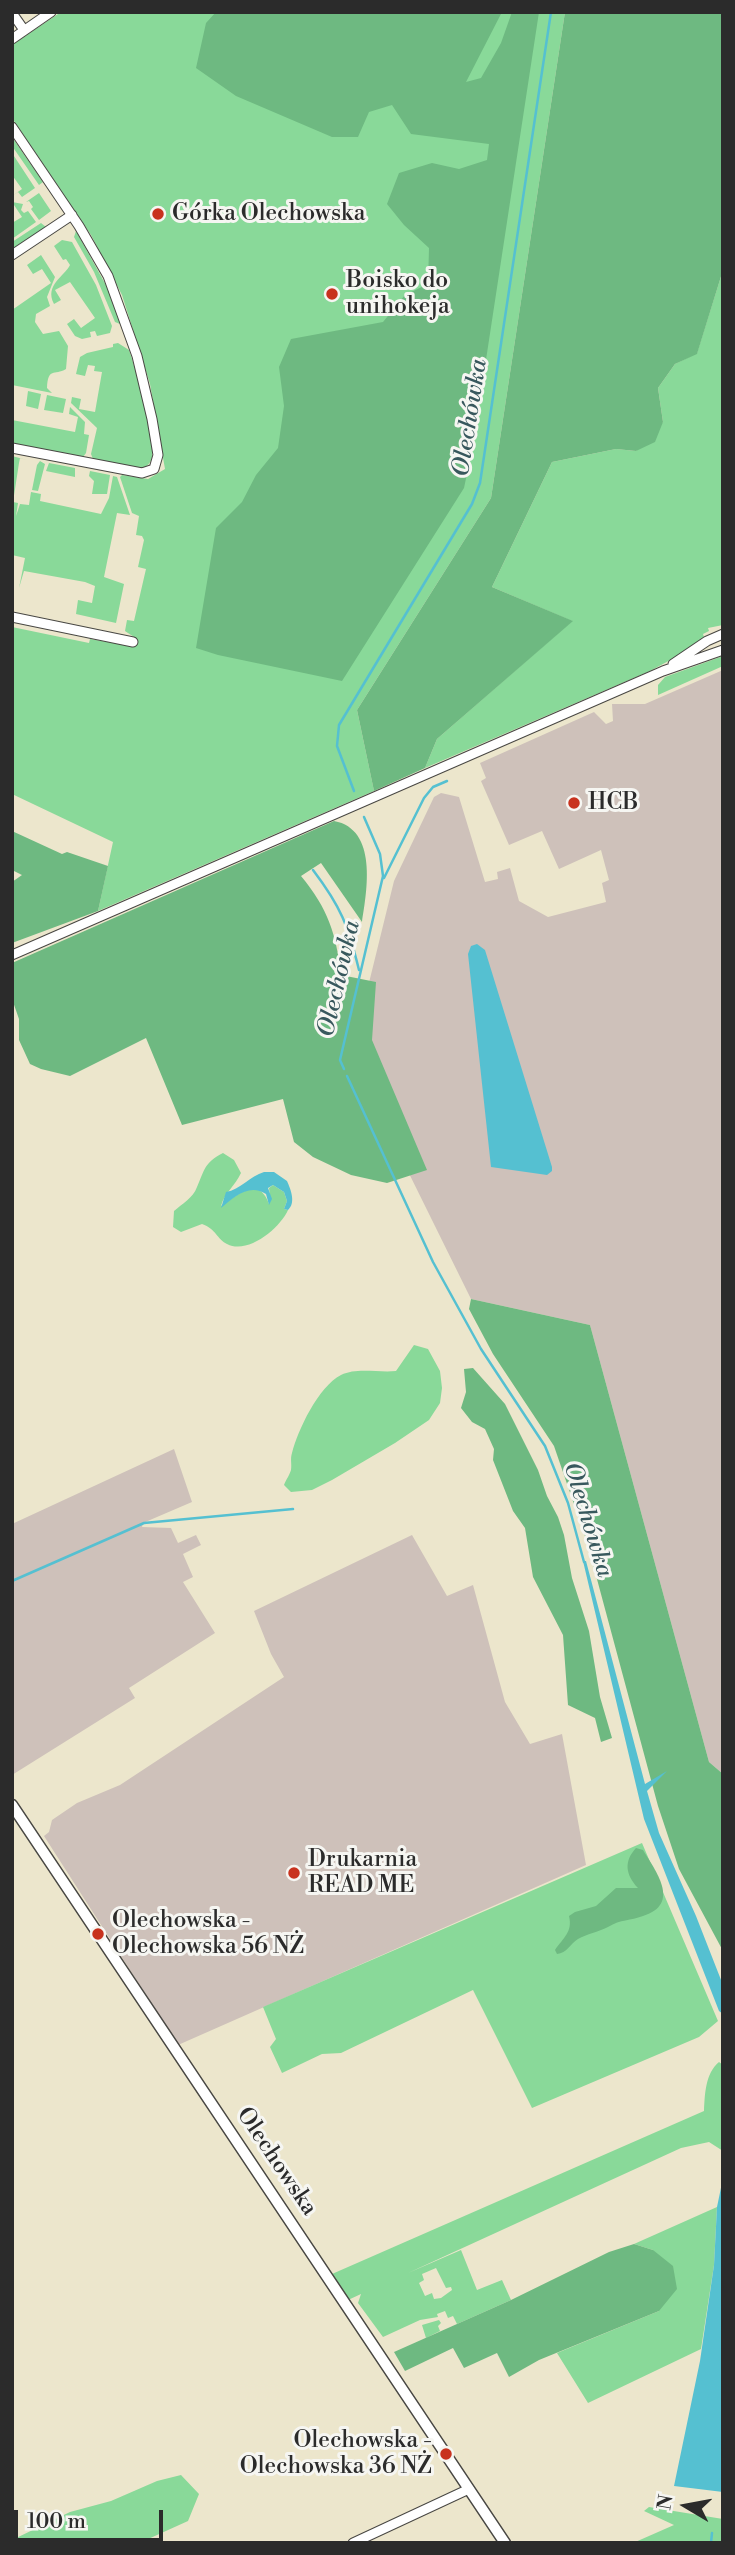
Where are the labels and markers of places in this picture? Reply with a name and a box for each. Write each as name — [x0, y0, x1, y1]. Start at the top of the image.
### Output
place label: Górka Olechowska — [172, 200, 365, 228]
marker: Górka Olechowska — [150, 206, 166, 222]
place label: Boisko do unihokeja — [346, 267, 450, 321]
marker: Boisko do unihokeja — [324, 286, 340, 302]
place label: HCB — [588, 789, 638, 817]
marker: HCB — [566, 795, 582, 811]
place label: Drukarnia READ ME — [308, 1846, 417, 1900]
marker: Drukarnia READ ME — [286, 1865, 302, 1881]
place label: Olechowska - Olechowska 56 NŻ — [112, 1907, 304, 1961]
marker: Olechowska - Olechowska 56 NŻ — [90, 1926, 106, 1942]
place label: Olechowska - Olechowska 36 NŻ — [240, 2427, 432, 2481]
marker: Olechowska - Olechowska 36 NŻ — [438, 2446, 454, 2462]

